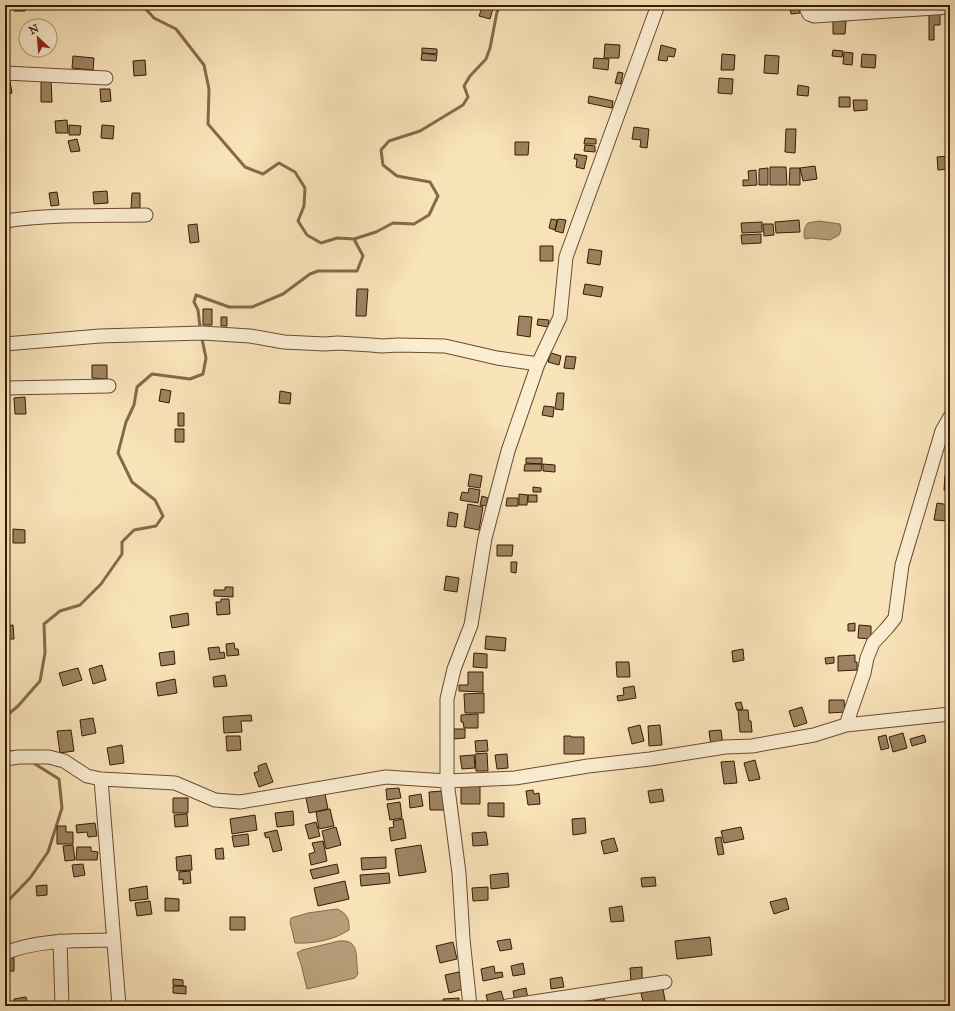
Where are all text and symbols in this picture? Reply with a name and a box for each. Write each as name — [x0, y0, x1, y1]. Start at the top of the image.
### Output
north arrow — [18, 18, 58, 58]
text: N — [27, 21, 41, 37]

